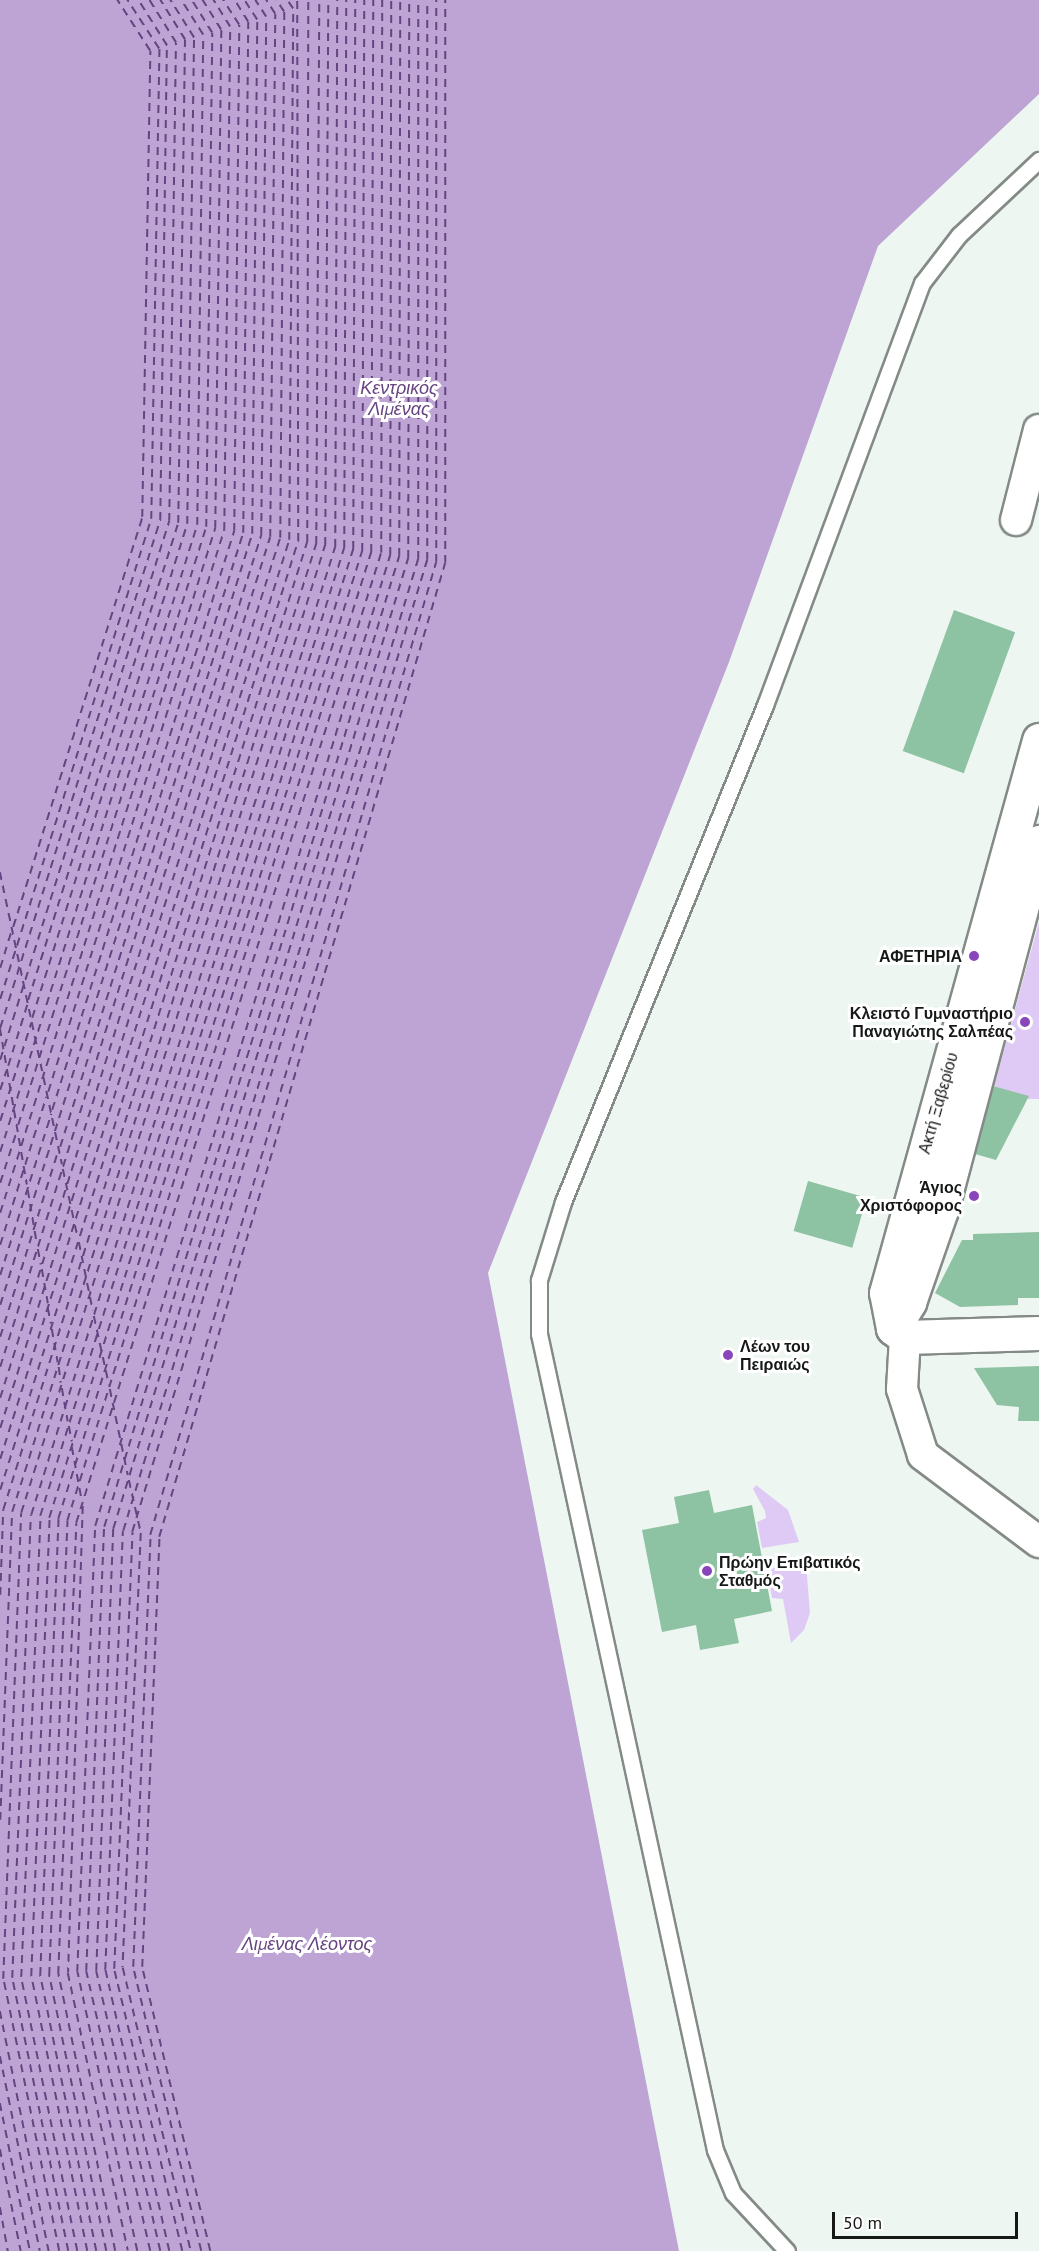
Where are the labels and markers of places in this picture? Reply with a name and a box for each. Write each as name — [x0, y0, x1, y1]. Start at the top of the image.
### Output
place label: ΑΦΕΤΗΡΙΑ — [879, 946, 962, 966]
marker: ΑΦΕΤΗΡΙΑ — [967, 949, 981, 963]
place label: Κλειστό Γυμναστήριο Παναγιώτης Σαλπέας — [850, 1003, 1013, 1041]
marker: Κλειστό Γυμναστήριο Παναγιώτης Σαλπέας — [1018, 1015, 1032, 1029]
place label: Άγιος Χριστόφορος — [860, 1177, 962, 1215]
marker: Άγιος Χριστόφορος — [967, 1189, 981, 1203]
place label: Λέων του Πειραιώς — [740, 1336, 810, 1374]
marker: Λέων του Πειραιώς — [721, 1348, 735, 1362]
place label: Πρώην Επιβατικός Σταθμός — [719, 1552, 861, 1590]
marker: Πρώην Επιβατικός Σταθμός — [700, 1564, 714, 1578]

